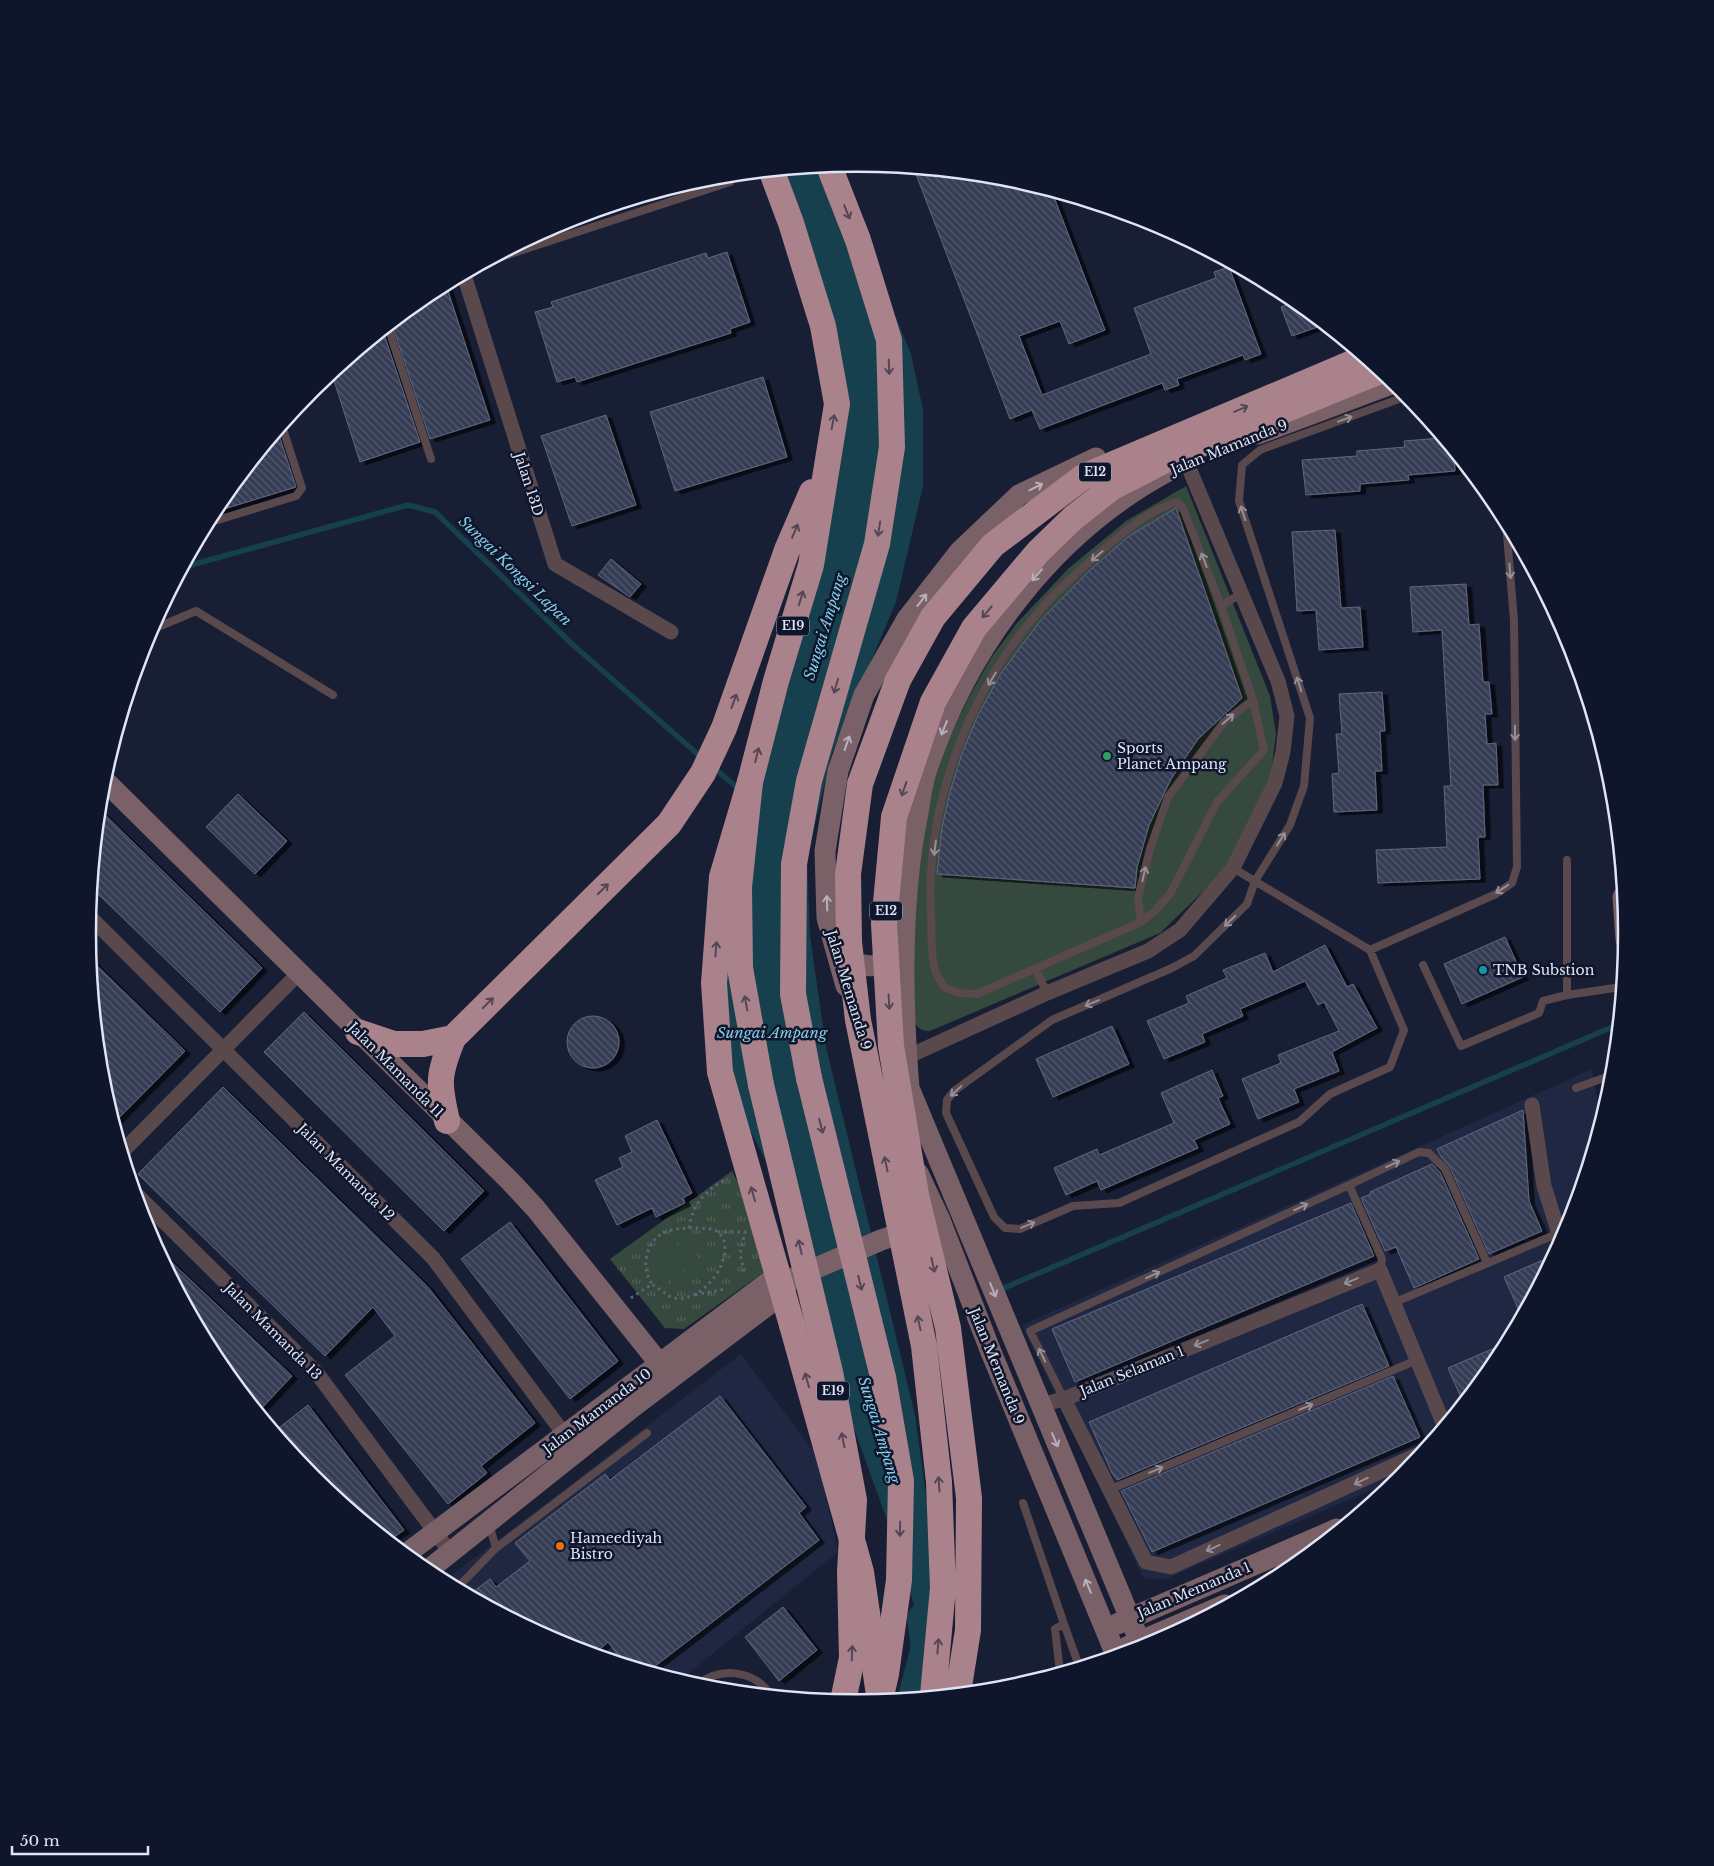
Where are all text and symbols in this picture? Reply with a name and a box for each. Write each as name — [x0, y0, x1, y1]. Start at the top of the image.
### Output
one-way arrow — [843, 203, 852, 219]
one-way arrow — [885, 359, 894, 375]
one-way arrow — [1233, 404, 1248, 414]
one-way arrow — [829, 414, 839, 430]
one-way arrow — [1337, 414, 1352, 423]
street label: Jalan Mamanda 9 — [1166, 415, 1290, 479]
street label: Jalan 13D — [510, 448, 548, 518]
road number: E12 — [1079, 462, 1111, 482]
one-way arrow — [1028, 481, 1043, 491]
one-way arrow — [1238, 506, 1247, 521]
water label: Sungai Kongsi Lapan — [455, 512, 576, 630]
one-way arrow — [874, 521, 884, 537]
one-way arrow — [791, 524, 801, 539]
one-way arrow — [1090, 550, 1103, 562]
one-way arrow — [1198, 553, 1207, 568]
one-way arrow — [1505, 562, 1514, 578]
one-way arrow — [1032, 569, 1043, 582]
water label: Sungai Ampang — [799, 570, 850, 683]
one-way arrow — [797, 591, 807, 607]
one-way arrow — [916, 594, 927, 607]
one-way arrow — [982, 605, 993, 618]
road number: E19 — [777, 616, 809, 636]
one-way arrow — [987, 671, 997, 685]
one-way arrow — [831, 677, 841, 693]
one-way arrow — [1294, 677, 1303, 692]
one-way arrow — [730, 693, 739, 709]
one-way arrow — [1222, 713, 1235, 725]
one-way arrow — [939, 720, 948, 735]
one-way arrow — [1511, 725, 1520, 741]
one-way arrow — [843, 736, 852, 752]
place label: Sports Planet Ampang — [1117, 739, 1227, 773]
one-way arrow — [753, 747, 762, 763]
marker: Sports Planet Ampang — [1101, 750, 1113, 762]
one-way arrow — [898, 781, 908, 797]
one-way arrow — [1276, 833, 1286, 847]
one-way arrow — [930, 839, 940, 855]
one-way arrow — [1140, 867, 1149, 883]
one-way arrow — [597, 883, 610, 895]
one-way arrow — [1495, 884, 1509, 895]
one-way arrow — [822, 895, 831, 911]
road number: E12 — [870, 901, 902, 920]
one-way arrow — [1224, 915, 1236, 927]
street label: Jalan Memanda 9 — [822, 926, 876, 1052]
one-way arrow — [712, 941, 721, 957]
place label: TNB Substion — [1493, 961, 1595, 979]
marker: TNB Substion — [1477, 964, 1489, 976]
one-way arrow — [884, 994, 893, 1010]
one-way arrow — [741, 995, 751, 1011]
one-way arrow — [482, 997, 494, 1010]
one-way arrow — [1085, 998, 1100, 1008]
street label: Jalan Mamanda 11 — [343, 1017, 448, 1122]
water label: Sungai Ampang — [717, 1023, 828, 1042]
one-way arrow — [950, 1085, 963, 1097]
one-way arrow — [817, 1117, 826, 1133]
street label: Jalan Mamanda 12 — [292, 1118, 398, 1224]
one-way arrow — [881, 1156, 890, 1172]
one-way arrow — [1385, 1159, 1400, 1169]
one-way arrow — [748, 1186, 758, 1202]
one-way arrow — [1293, 1202, 1308, 1211]
one-way arrow — [1020, 1220, 1035, 1230]
one-way arrow — [795, 1239, 804, 1255]
one-way arrow — [929, 1257, 938, 1273]
one-way arrow — [1145, 1269, 1160, 1279]
one-way arrow — [855, 1275, 865, 1291]
street label: Jalan Mamanda 13 — [219, 1277, 325, 1383]
one-way arrow — [1344, 1277, 1359, 1287]
one-way arrow — [989, 1282, 998, 1297]
street label: Jalan Memanda 9 — [965, 1303, 1029, 1427]
one-way arrow — [914, 1316, 923, 1332]
one-way arrow — [1194, 1338, 1209, 1348]
street label: Jalan Selaman 1 — [1075, 1342, 1187, 1401]
one-way arrow — [1037, 1348, 1046, 1363]
street label: Jalan Mamanda 10 — [537, 1364, 655, 1459]
one-way arrow — [802, 1373, 811, 1389]
water label: Sungai Ampang — [854, 1374, 905, 1486]
road number: E19 — [817, 1382, 849, 1400]
one-way arrow — [1298, 1401, 1313, 1411]
one-way arrow — [837, 1432, 847, 1448]
one-way arrow — [1050, 1432, 1060, 1447]
one-way arrow — [1148, 1465, 1163, 1474]
one-way arrow — [1353, 1476, 1368, 1486]
one-way arrow — [935, 1477, 944, 1493]
one-way arrow — [895, 1520, 905, 1537]
place label: Hameediyah Bistro — [570, 1529, 662, 1563]
marker: Hameediyah Bistro — [554, 1540, 566, 1552]
one-way arrow — [1206, 1544, 1221, 1554]
street label: Jalan Memanda 1 — [1133, 1558, 1253, 1623]
one-way arrow — [1082, 1578, 1091, 1593]
one-way arrow — [933, 1639, 942, 1655]
one-way arrow — [847, 1646, 856, 1662]
scale bar — [12, 1824, 149, 1856]
text: 50 m — [20, 1831, 60, 1850]

